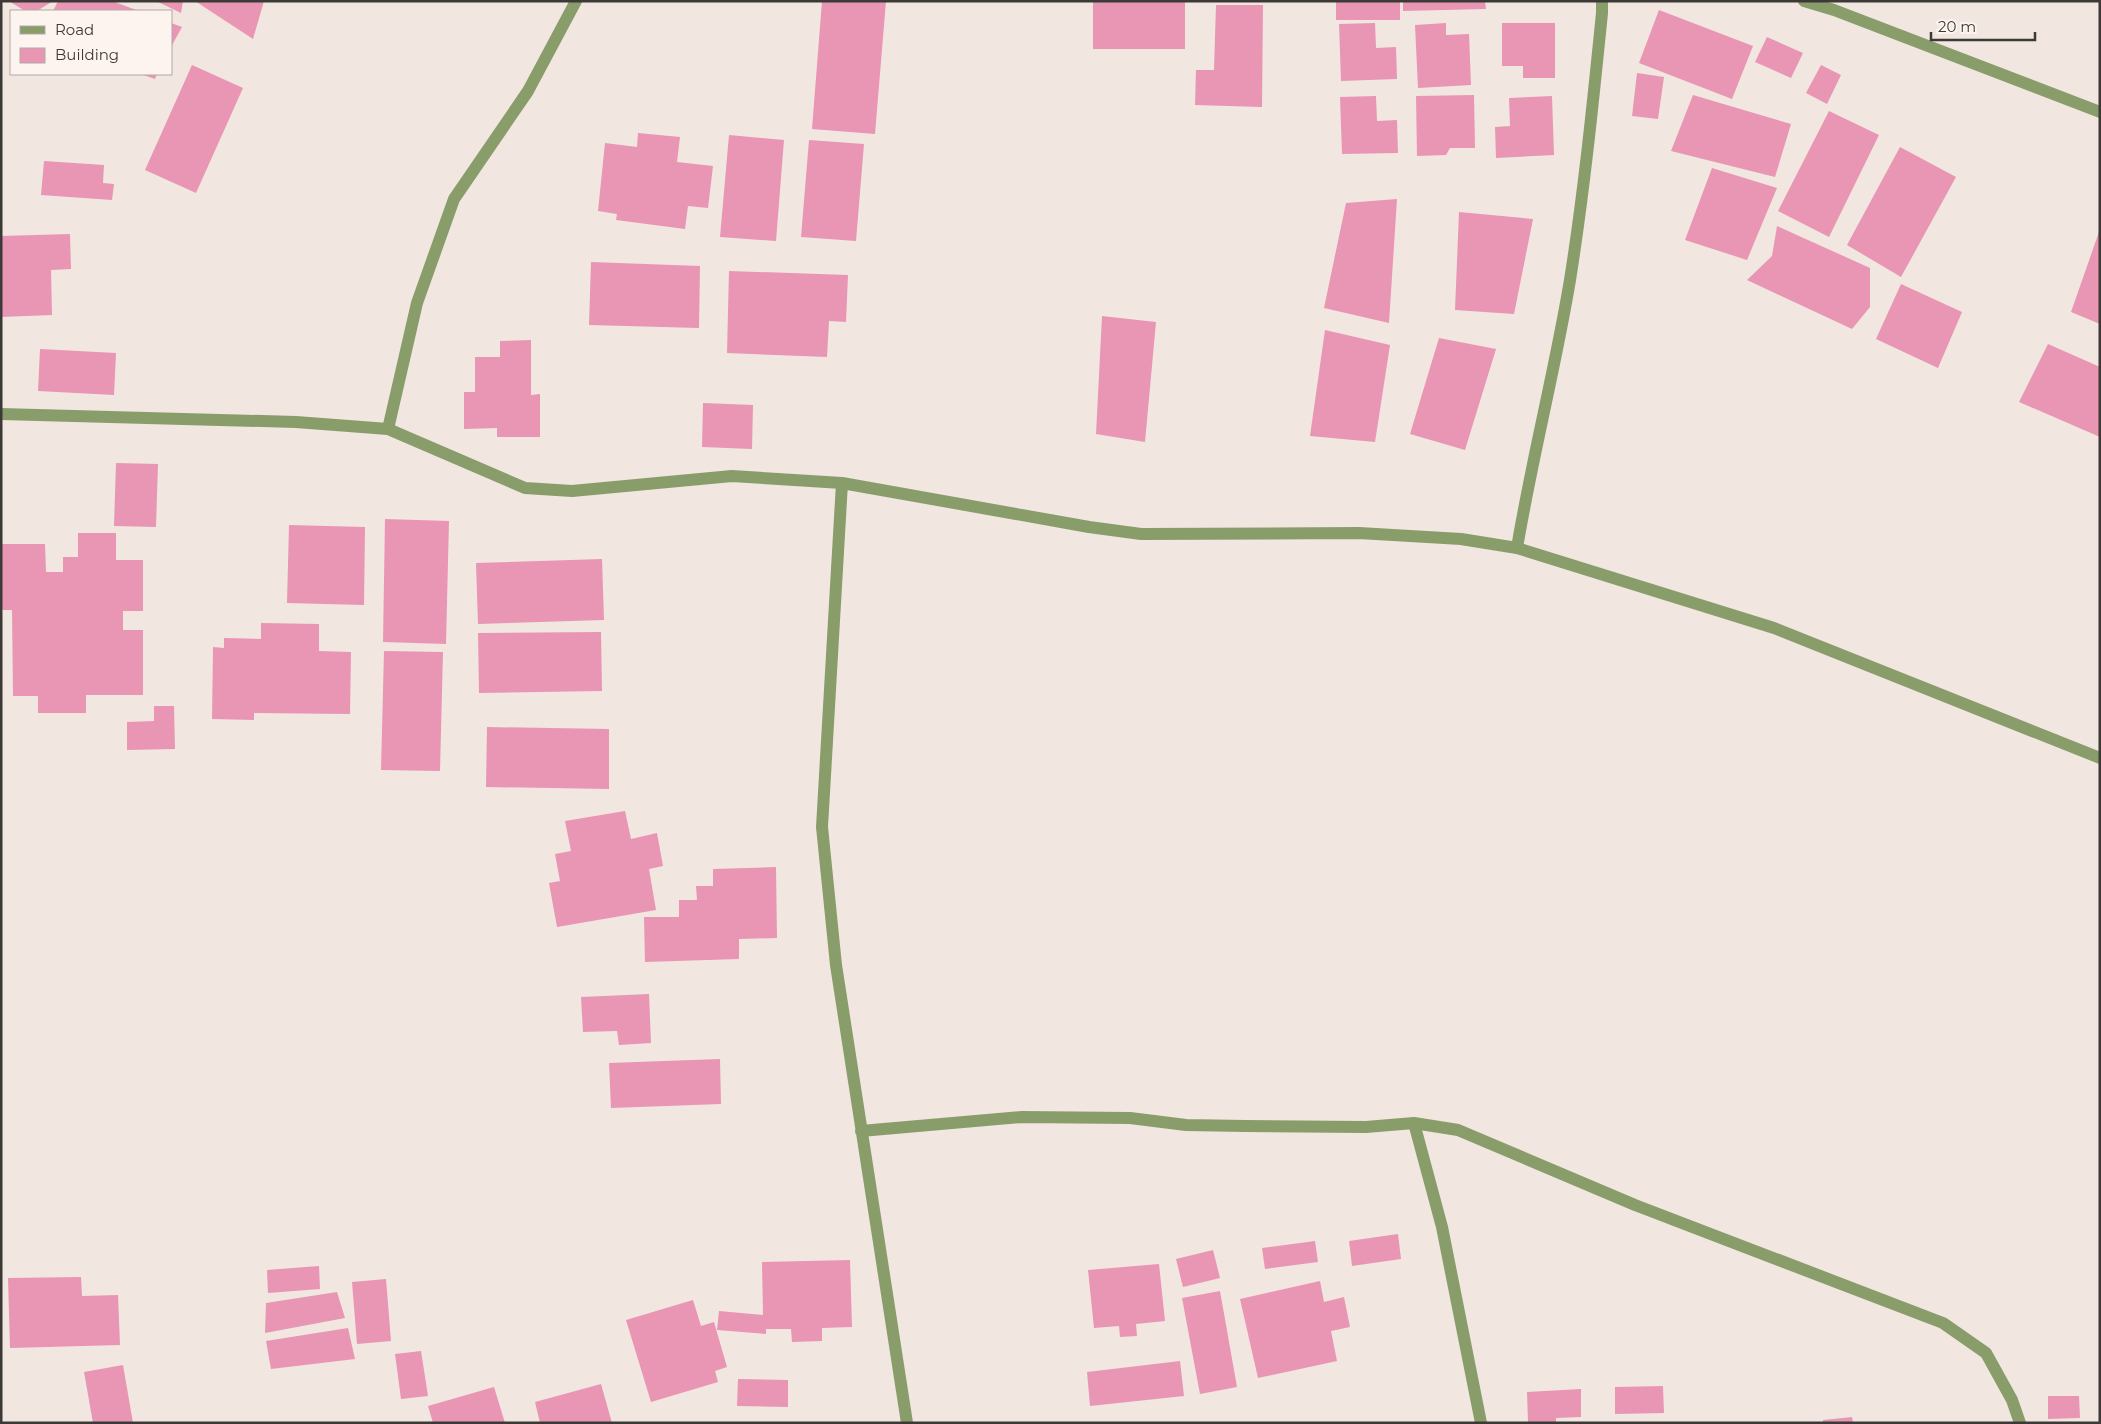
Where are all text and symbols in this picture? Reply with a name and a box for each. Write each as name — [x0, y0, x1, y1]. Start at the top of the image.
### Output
legend — [10, 10, 172, 75]
scale bar — [1931, 10, 2035, 42]
text: 20 m — [1938, 17, 1976, 36]
text: Road — [55, 20, 94, 39]
text: Building — [55, 45, 119, 64]

